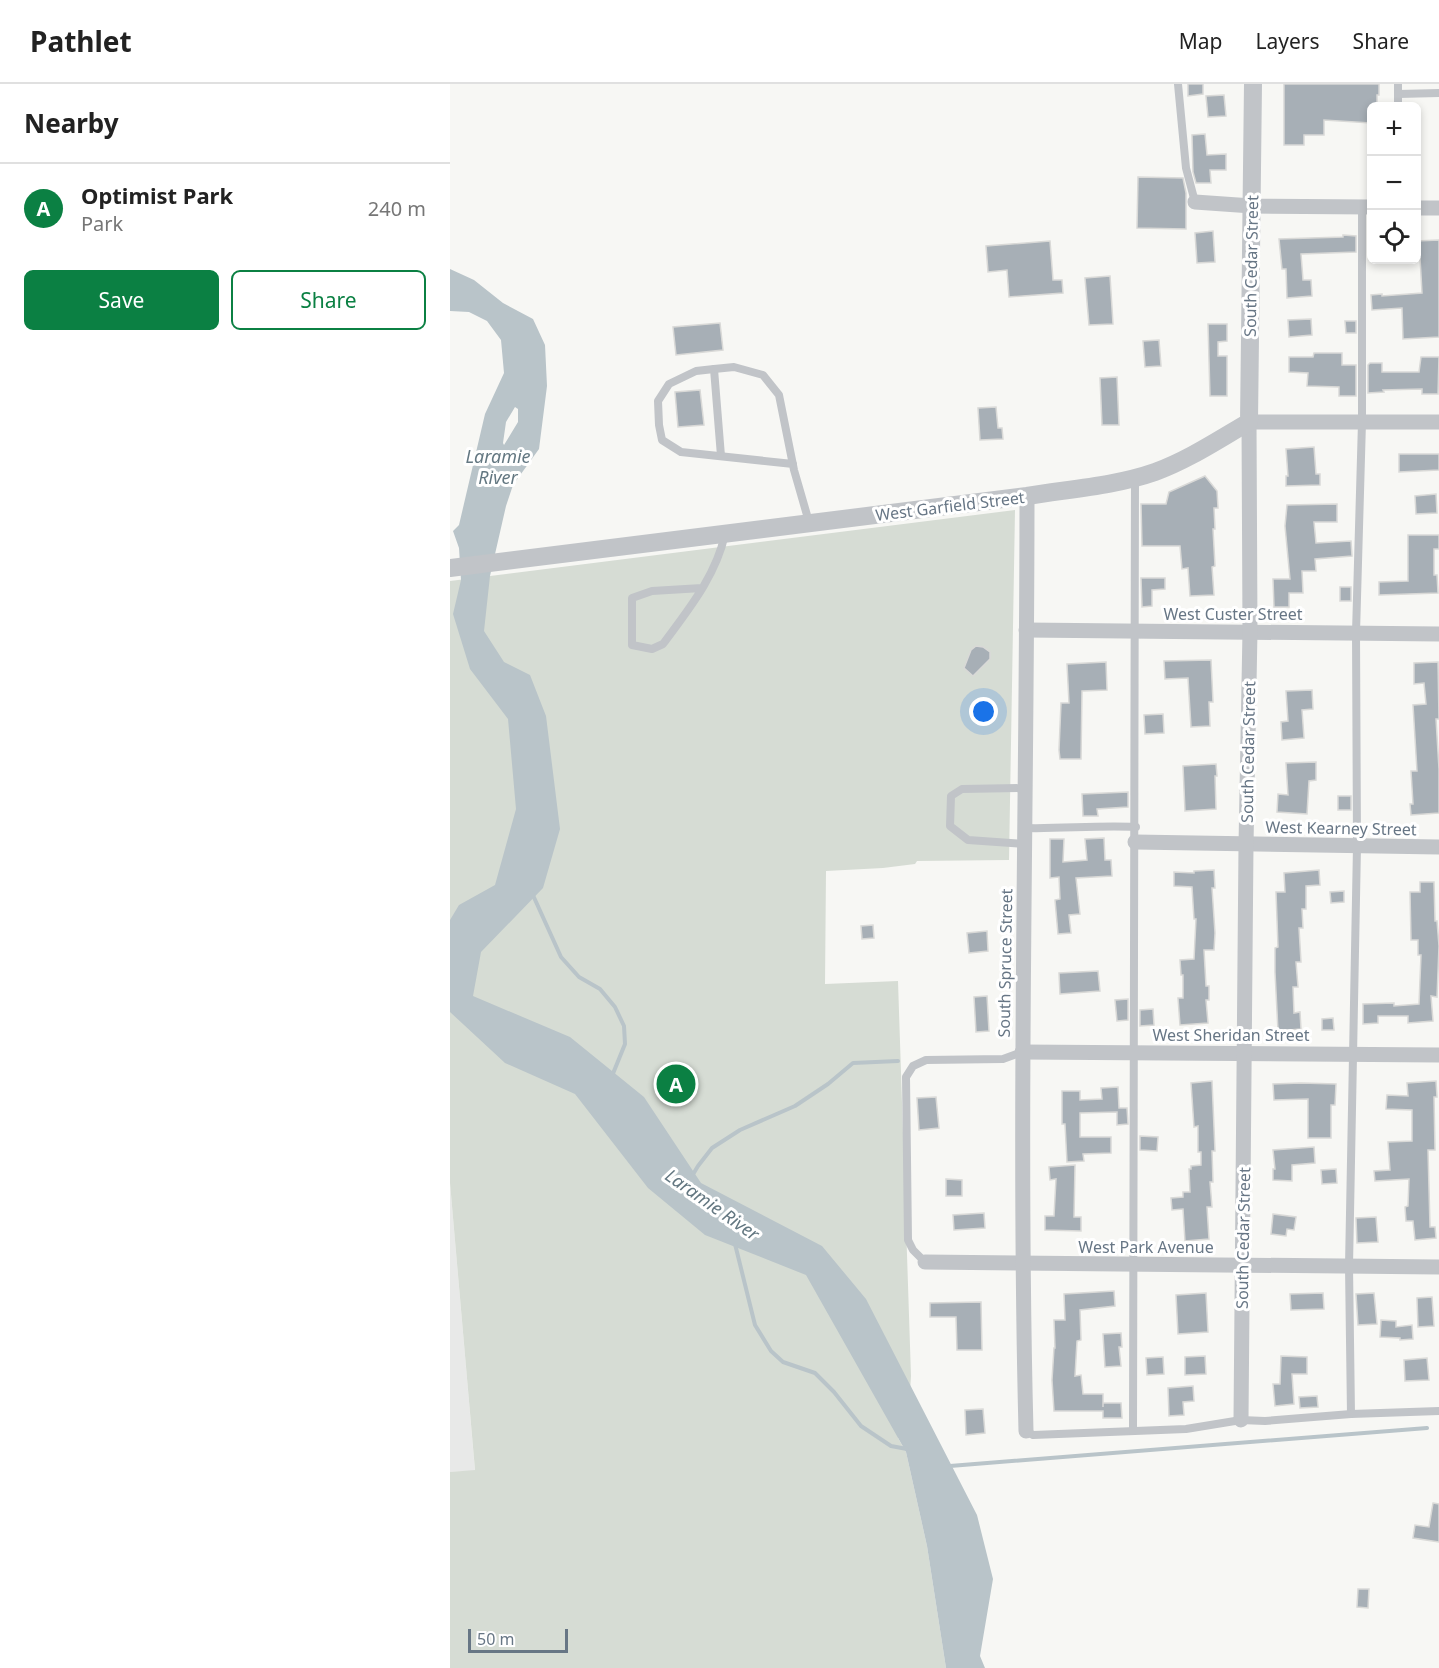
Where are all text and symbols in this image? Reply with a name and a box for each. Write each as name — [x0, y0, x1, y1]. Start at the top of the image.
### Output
text: Pathlet — [30, 22, 132, 60]
text: Map — [1179, 27, 1223, 55]
text: Layers — [1256, 27, 1320, 55]
text: Share — [1353, 27, 1409, 55]
map controls — [1367, 102, 1421, 264]
button: + — [1367, 102, 1421, 156]
text: Nearby — [24, 105, 119, 141]
button: − — [1367, 156, 1421, 210]
text: Optimist Park — [81, 180, 233, 210]
text: A — [37, 195, 50, 222]
text: 240 m — [368, 195, 426, 222]
street label: South Cedar Street — [1239, 195, 1263, 337]
text: Park — [81, 210, 123, 237]
button: locate — [1367, 210, 1421, 264]
button: Save — [24, 270, 219, 330]
button: Share — [231, 270, 426, 330]
water label: Laramie River — [465, 444, 531, 489]
street label: West Garfield Street — [874, 486, 1026, 526]
street label: West Custer Street — [1163, 603, 1303, 625]
street label: South Cedar Street — [1236, 681, 1260, 823]
your location — [969, 697, 998, 726]
street label: West Kearney Street — [1265, 816, 1417, 840]
street label: South Spruce Street — [993, 888, 1017, 1038]
street label: West Sheridan Street — [1152, 1024, 1310, 1046]
pin: A — [656, 1062, 696, 1106]
water label: Laramie River — [661, 1163, 765, 1246]
street label: South Cedar Street — [1231, 1167, 1255, 1309]
street label: West Park Avenue — [1078, 1236, 1214, 1258]
scale bar — [468, 1626, 568, 1654]
text: 50 m — [477, 1628, 514, 1650]

